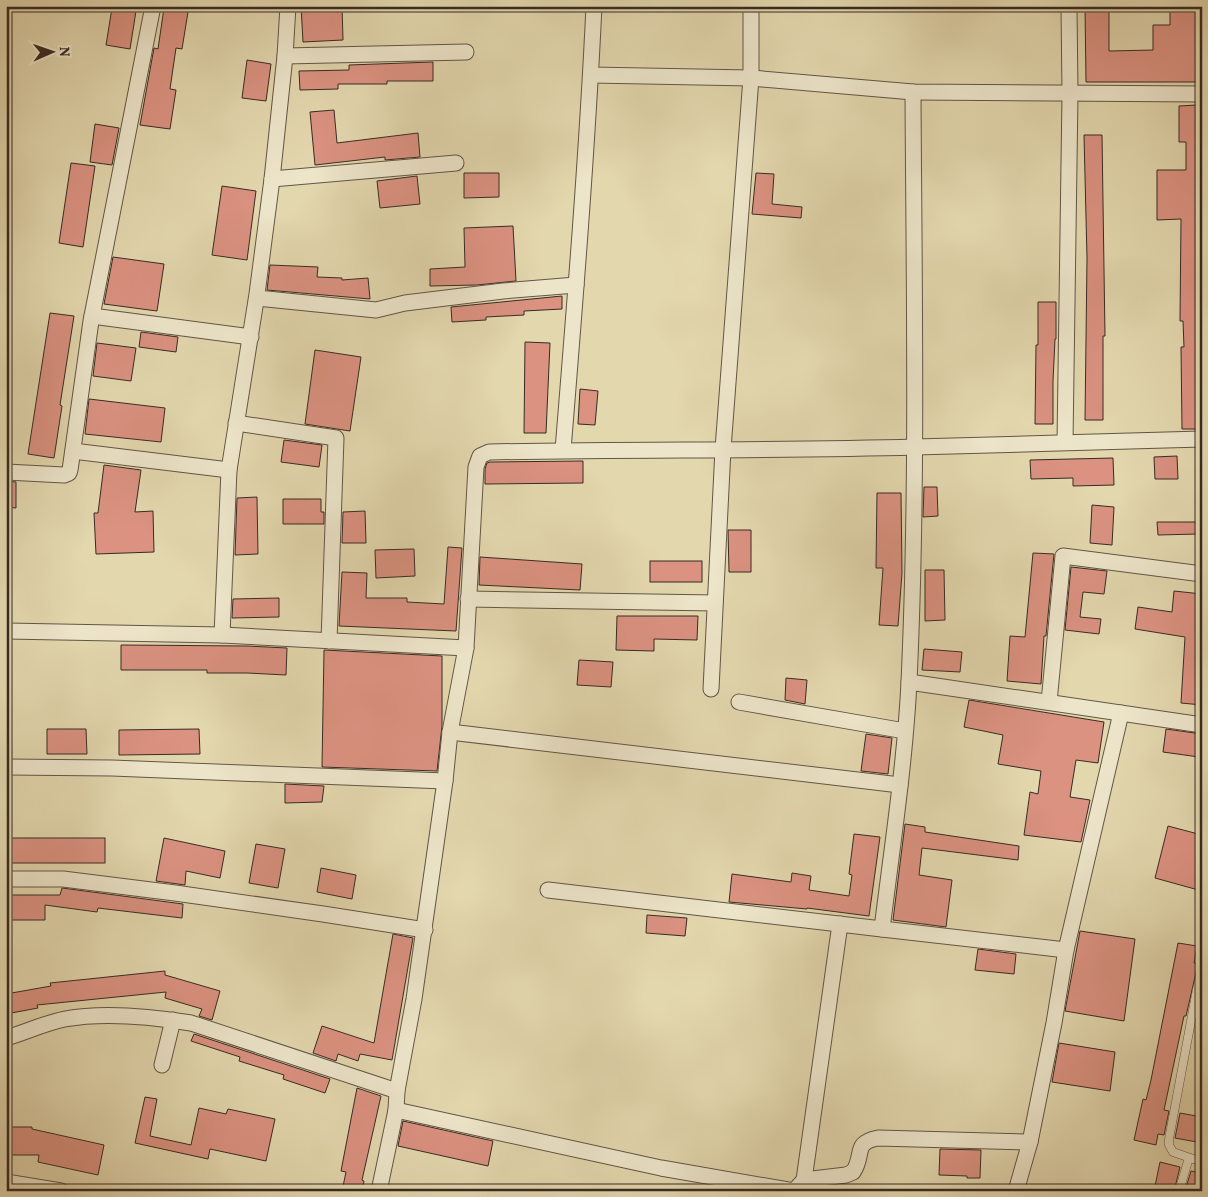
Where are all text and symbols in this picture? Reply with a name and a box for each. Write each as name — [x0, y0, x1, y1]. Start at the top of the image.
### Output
north arrow — [28, 28, 78, 78]
text: N — [54, 46, 73, 57]

